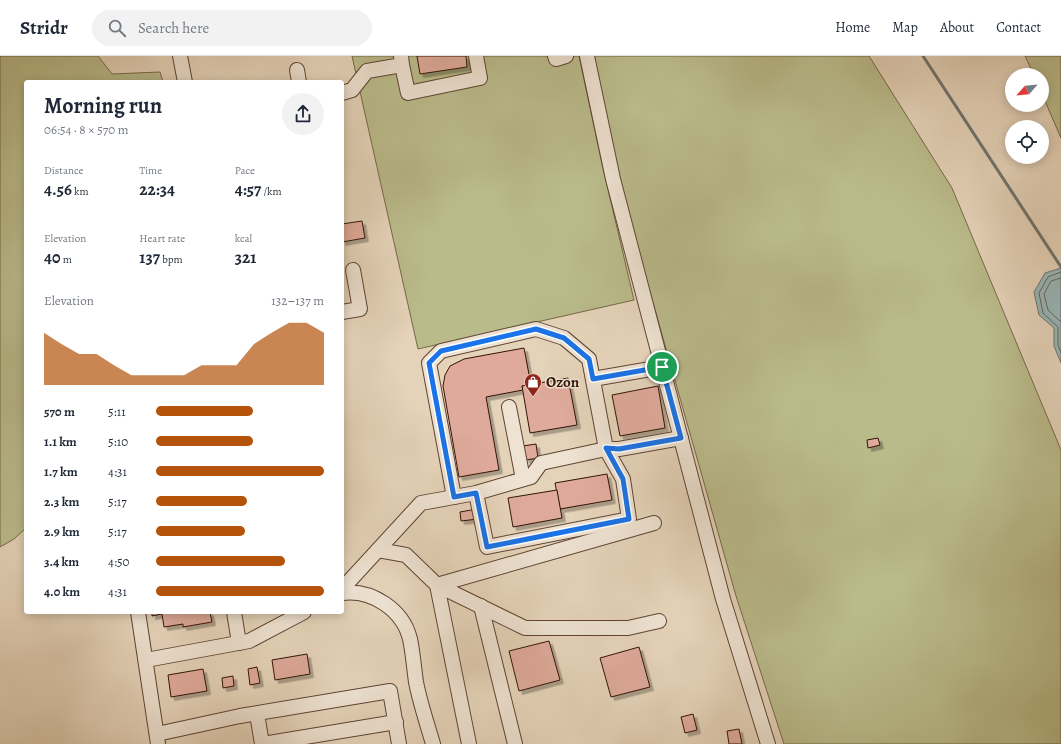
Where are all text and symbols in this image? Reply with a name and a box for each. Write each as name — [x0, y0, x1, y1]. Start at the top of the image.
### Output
search box — [92, 10, 372, 46]
text: Stridr — [20, 15, 68, 41]
icon: search — [106, 17, 128, 39]
text: Search here — [138, 18, 209, 38]
text: Home — [835, 18, 870, 37]
text: Map — [892, 18, 918, 37]
text: About — [940, 18, 974, 37]
text: Contact — [996, 18, 1041, 37]
north arrow — [1005, 68, 1049, 112]
map controls — [1005, 68, 1049, 164]
text: Morning run — [44, 91, 162, 121]
button: share — [282, 93, 324, 135]
button: locate — [1005, 120, 1049, 164]
text: 06:54 · 8 × 570 m — [44, 121, 129, 138]
text: Distance — [44, 163, 83, 178]
text: Time — [139, 163, 162, 178]
text: Pace — [235, 163, 255, 178]
text: 4.56 — [44, 178, 72, 201]
text: 22:34 — [139, 178, 175, 201]
text: 4:57 — [235, 178, 261, 201]
text: km — [72, 184, 89, 199]
text: /km — [261, 184, 282, 199]
text: Elevation — [44, 231, 86, 246]
text: Heart rate — [139, 231, 185, 246]
text: kcal — [235, 231, 252, 246]
text: 40 — [44, 246, 61, 269]
text: 137 — [139, 246, 160, 269]
text: 321 — [235, 246, 256, 269]
text: m — [61, 252, 72, 267]
text: bpm — [160, 252, 183, 267]
text: Elevation — [44, 292, 94, 309]
text: 132–137 m — [271, 292, 324, 309]
pin — [645, 350, 679, 384]
icon: arrive — [651, 356, 673, 378]
shop icon: Ozon — [523, 372, 543, 397]
place label: Ozon — [546, 372, 580, 392]
text: 570 m — [44, 403, 75, 420]
text: 5:11 — [108, 403, 126, 420]
text: 1.1 km — [44, 433, 77, 450]
text: 5:10 — [108, 433, 128, 450]
text: 1.7 km — [44, 463, 78, 480]
text: 4:31 — [108, 463, 127, 480]
text: 2.3 km — [44, 493, 79, 510]
text: 5:17 — [108, 493, 127, 510]
text: 2.9 km — [44, 523, 80, 540]
text: 5:17 — [108, 523, 127, 540]
text: 3.4 km — [44, 553, 79, 570]
text: 4:50 — [108, 553, 130, 570]
text: 4.0 km — [44, 583, 80, 600]
text: 4:31 — [108, 583, 127, 600]

